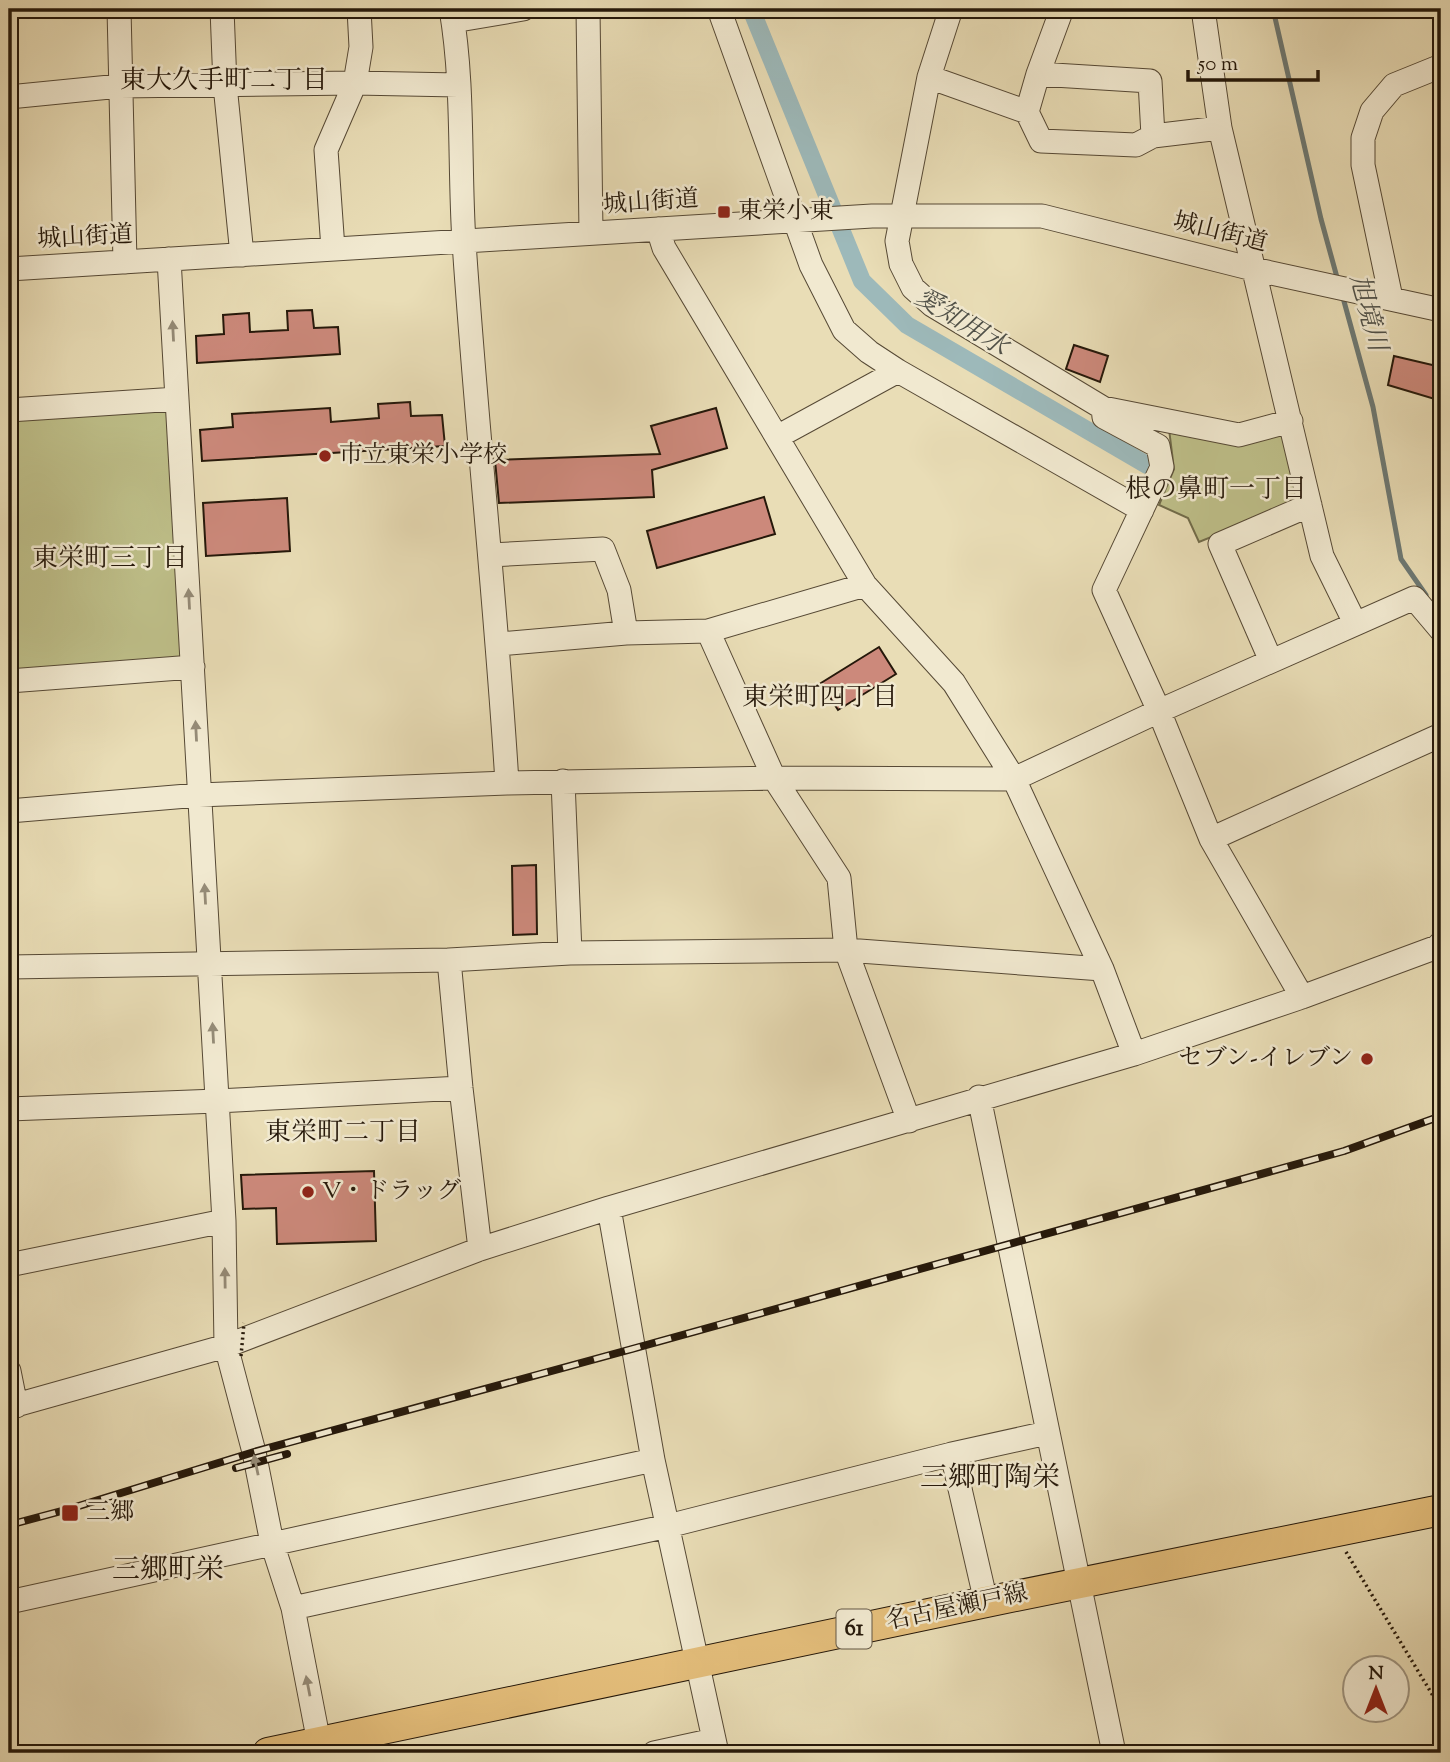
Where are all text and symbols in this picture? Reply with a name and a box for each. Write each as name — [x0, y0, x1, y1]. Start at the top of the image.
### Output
scale bar — [1188, 38, 1317, 82]
text: 50 m — [1197, 50, 1238, 80]
district label: 東大久手町二丁目 — [120, 63, 328, 100]
street label: 城山街道 — [602, 183, 700, 223]
place label: 東栄小東 — [738, 195, 834, 229]
marker: 東栄小東 — [716, 204, 732, 220]
street label: 城山街道 — [1169, 205, 1271, 261]
street label: 城山街道 — [36, 219, 134, 257]
water label: 旭境川 — [1339, 271, 1396, 358]
water label: 愛知用水 — [907, 280, 1017, 368]
one-way arrow — [167, 320, 178, 342]
place label: 市立東栄小学校 — [339, 439, 507, 473]
marker: 市立東栄小学校 — [317, 448, 333, 464]
district label: 根の鼻町一丁目 — [1125, 472, 1307, 509]
district label: 東栄町三丁目 — [32, 541, 188, 578]
one-way arrow — [183, 587, 194, 609]
district label: 東栄町四丁目 — [742, 680, 898, 717]
one-way arrow — [190, 720, 201, 742]
one-way arrow — [200, 883, 211, 905]
one-way arrow — [208, 1022, 219, 1044]
place label: セブン-イレブン — [1179, 1042, 1353, 1076]
marker: セブン-イレブン — [1359, 1051, 1375, 1067]
district label: 東栄町二丁目 — [265, 1115, 421, 1152]
place label: V・ドラッグ — [322, 1175, 461, 1209]
marker: V・ドラッグ — [300, 1184, 316, 1200]
one-way arrow — [219, 1266, 231, 1288]
one-way arrow — [251, 1454, 262, 1476]
district label: 三郷町陶栄 — [920, 1459, 1060, 1499]
place label: 三郷 — [86, 1496, 134, 1530]
marker: 三郷 — [60, 1503, 80, 1523]
district label: 三郷町栄 — [112, 1551, 224, 1591]
street label: 名古屋瀬戸線 — [883, 1576, 1031, 1640]
road number: 61 — [836, 1610, 872, 1648]
north arrow — [1342, 1654, 1412, 1724]
text: N — [1368, 1661, 1384, 1688]
one-way arrow — [302, 1675, 313, 1697]

